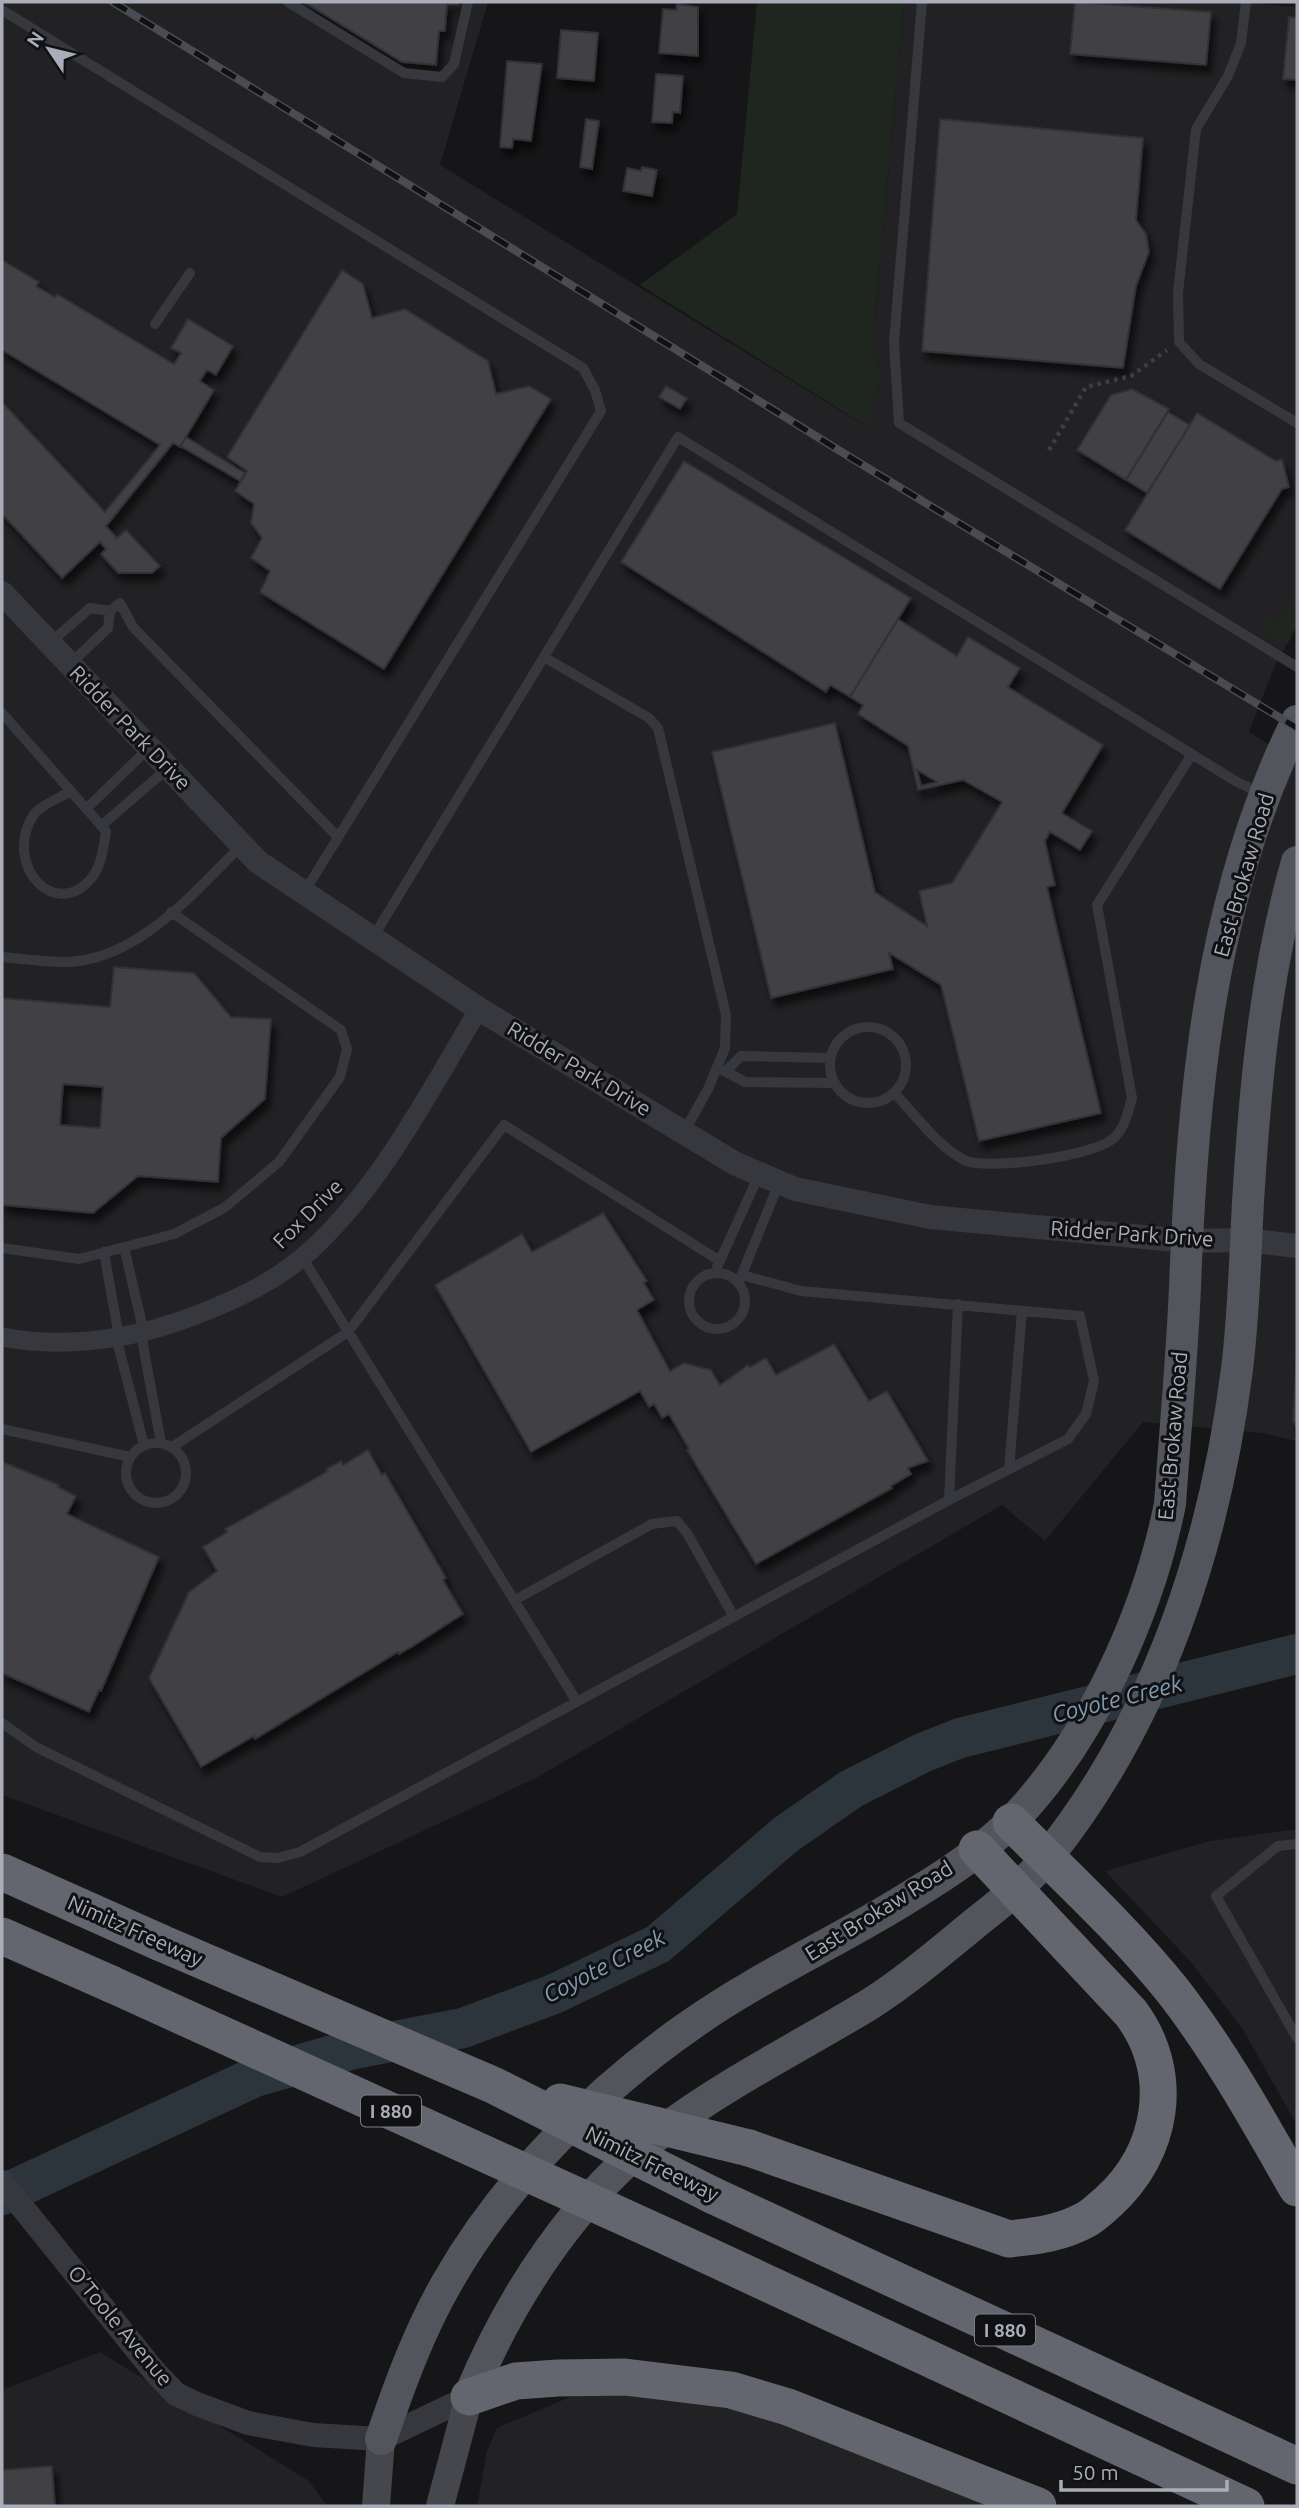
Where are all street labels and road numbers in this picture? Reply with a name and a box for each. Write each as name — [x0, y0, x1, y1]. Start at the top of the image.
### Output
street label: Ridder Park Drive — [65, 660, 196, 794]
street label: East Brokaw Road — [1208, 790, 1278, 959]
street label: Ridder Park Drive — [503, 1016, 656, 1120]
street label: Fox Drive — [268, 1174, 347, 1253]
street label: Ridder Park Drive — [1050, 1215, 1214, 1251]
street label: East Brokaw Road — [1153, 1351, 1191, 1521]
street label: East Brokaw Road — [800, 1855, 957, 1965]
street label: Nimitz Freeway — [64, 1890, 207, 1971]
road number: I 880 — [361, 2096, 421, 2126]
street label: Nimitz Freeway — [582, 2121, 723, 2206]
street label: O’Toole Avenue — [64, 2260, 178, 2390]
road number: I 880 — [975, 2314, 1035, 2346]

